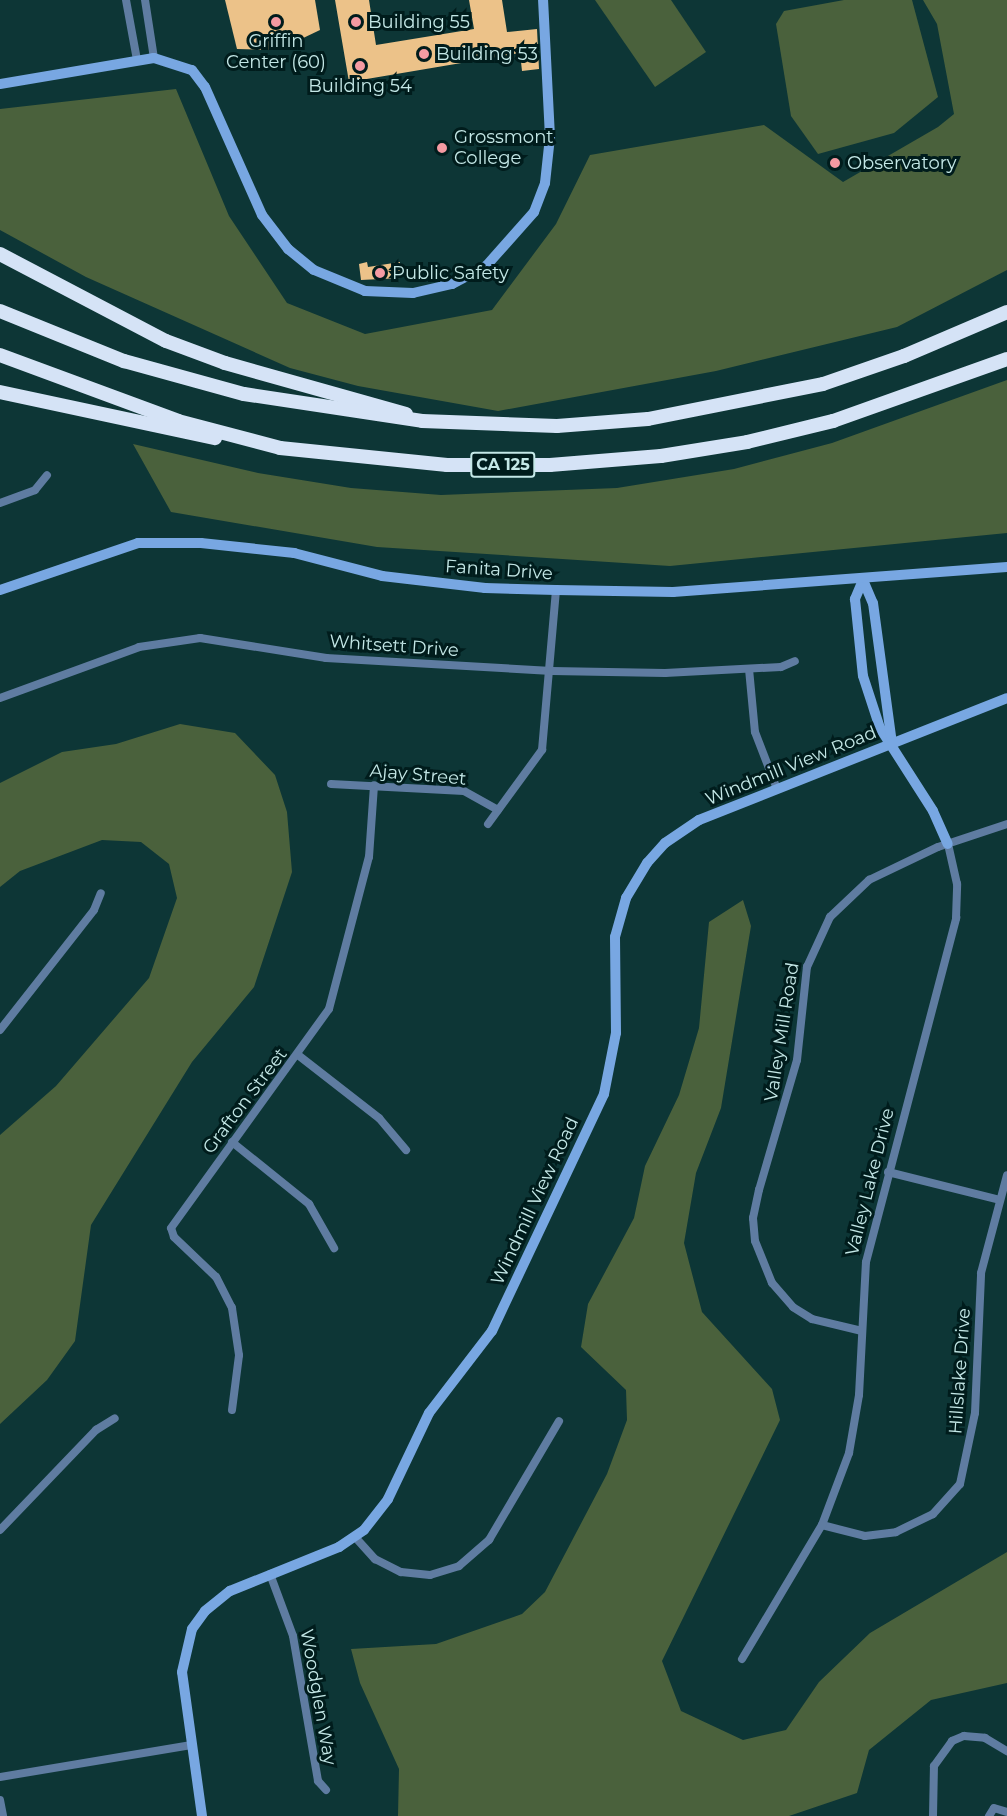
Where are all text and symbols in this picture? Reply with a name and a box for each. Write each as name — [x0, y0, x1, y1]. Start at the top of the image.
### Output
place label: Building 55 — [368, 11, 470, 33]
marker: Griffin Center (60) — [269, 15, 283, 29]
marker: Building 55 — [349, 15, 363, 29]
place label: Griffin Center (60) — [226, 31, 326, 74]
place label: Building 53 — [436, 43, 538, 65]
marker: Building 53 — [417, 47, 431, 61]
marker: Building 54 — [353, 59, 367, 73]
place label: Building 54 — [308, 75, 412, 97]
place label: Grossmont College — [454, 127, 554, 170]
marker: Grossmont College — [435, 141, 449, 155]
place label: Observatory — [847, 152, 957, 174]
marker: Observatory — [828, 156, 842, 170]
place label: Public Safety — [392, 262, 509, 284]
marker: Public Safety — [373, 266, 387, 280]
road number: CA 125 — [470, 452, 536, 478]
street label: Fanita Drive — [444, 555, 554, 585]
street label: Whitsett Drive — [329, 631, 459, 661]
street label: Windmill View Road — [702, 722, 880, 810]
street label: Ajay Street — [369, 760, 467, 790]
street label: Valley Mill Road — [760, 961, 804, 1103]
street label: Grafton Street — [198, 1044, 292, 1158]
street label: Valley Lake Drive — [841, 1106, 899, 1258]
street label: Windmill View Road — [487, 1114, 583, 1288]
street label: Hillslake Drive — [945, 1307, 975, 1435]
street label: Woodglen Way — [295, 1627, 341, 1767]

